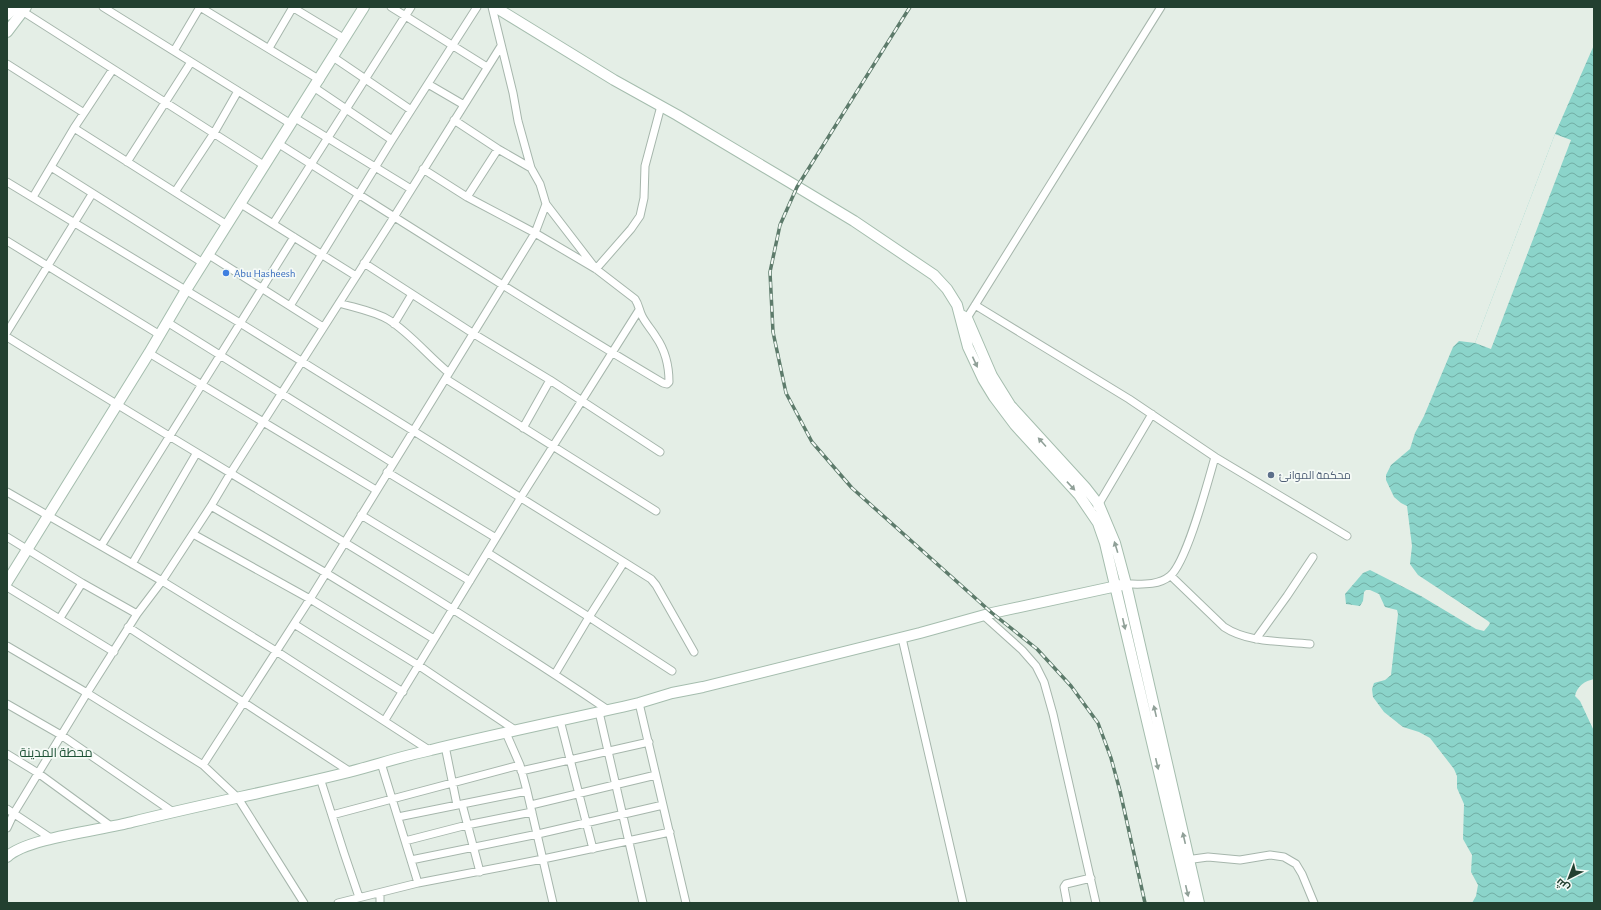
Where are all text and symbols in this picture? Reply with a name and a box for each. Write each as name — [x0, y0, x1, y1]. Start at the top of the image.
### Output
marker: Abu Hasheesh — [221, 268, 231, 278]
place label: Abu Hasheesh — [234, 268, 296, 279]
one-way arrow — [972, 357, 978, 368]
one-way arrow — [1038, 436, 1047, 447]
marker: محكمة الموانئ — [1266, 470, 1276, 480]
place label: محكمة الموانئ — [1279, 470, 1351, 482]
one-way arrow — [1067, 481, 1076, 492]
one-way arrow — [1113, 540, 1119, 552]
one-way arrow — [1121, 618, 1127, 630]
one-way arrow — [1152, 705, 1158, 717]
district label: محطة المدينة — [19, 747, 93, 760]
one-way arrow — [1154, 759, 1160, 771]
one-way arrow — [1180, 832, 1186, 844]
north arrow — [1549, 858, 1589, 898]
text: ش — [1554, 876, 1572, 894]
one-way arrow — [1184, 885, 1190, 897]

